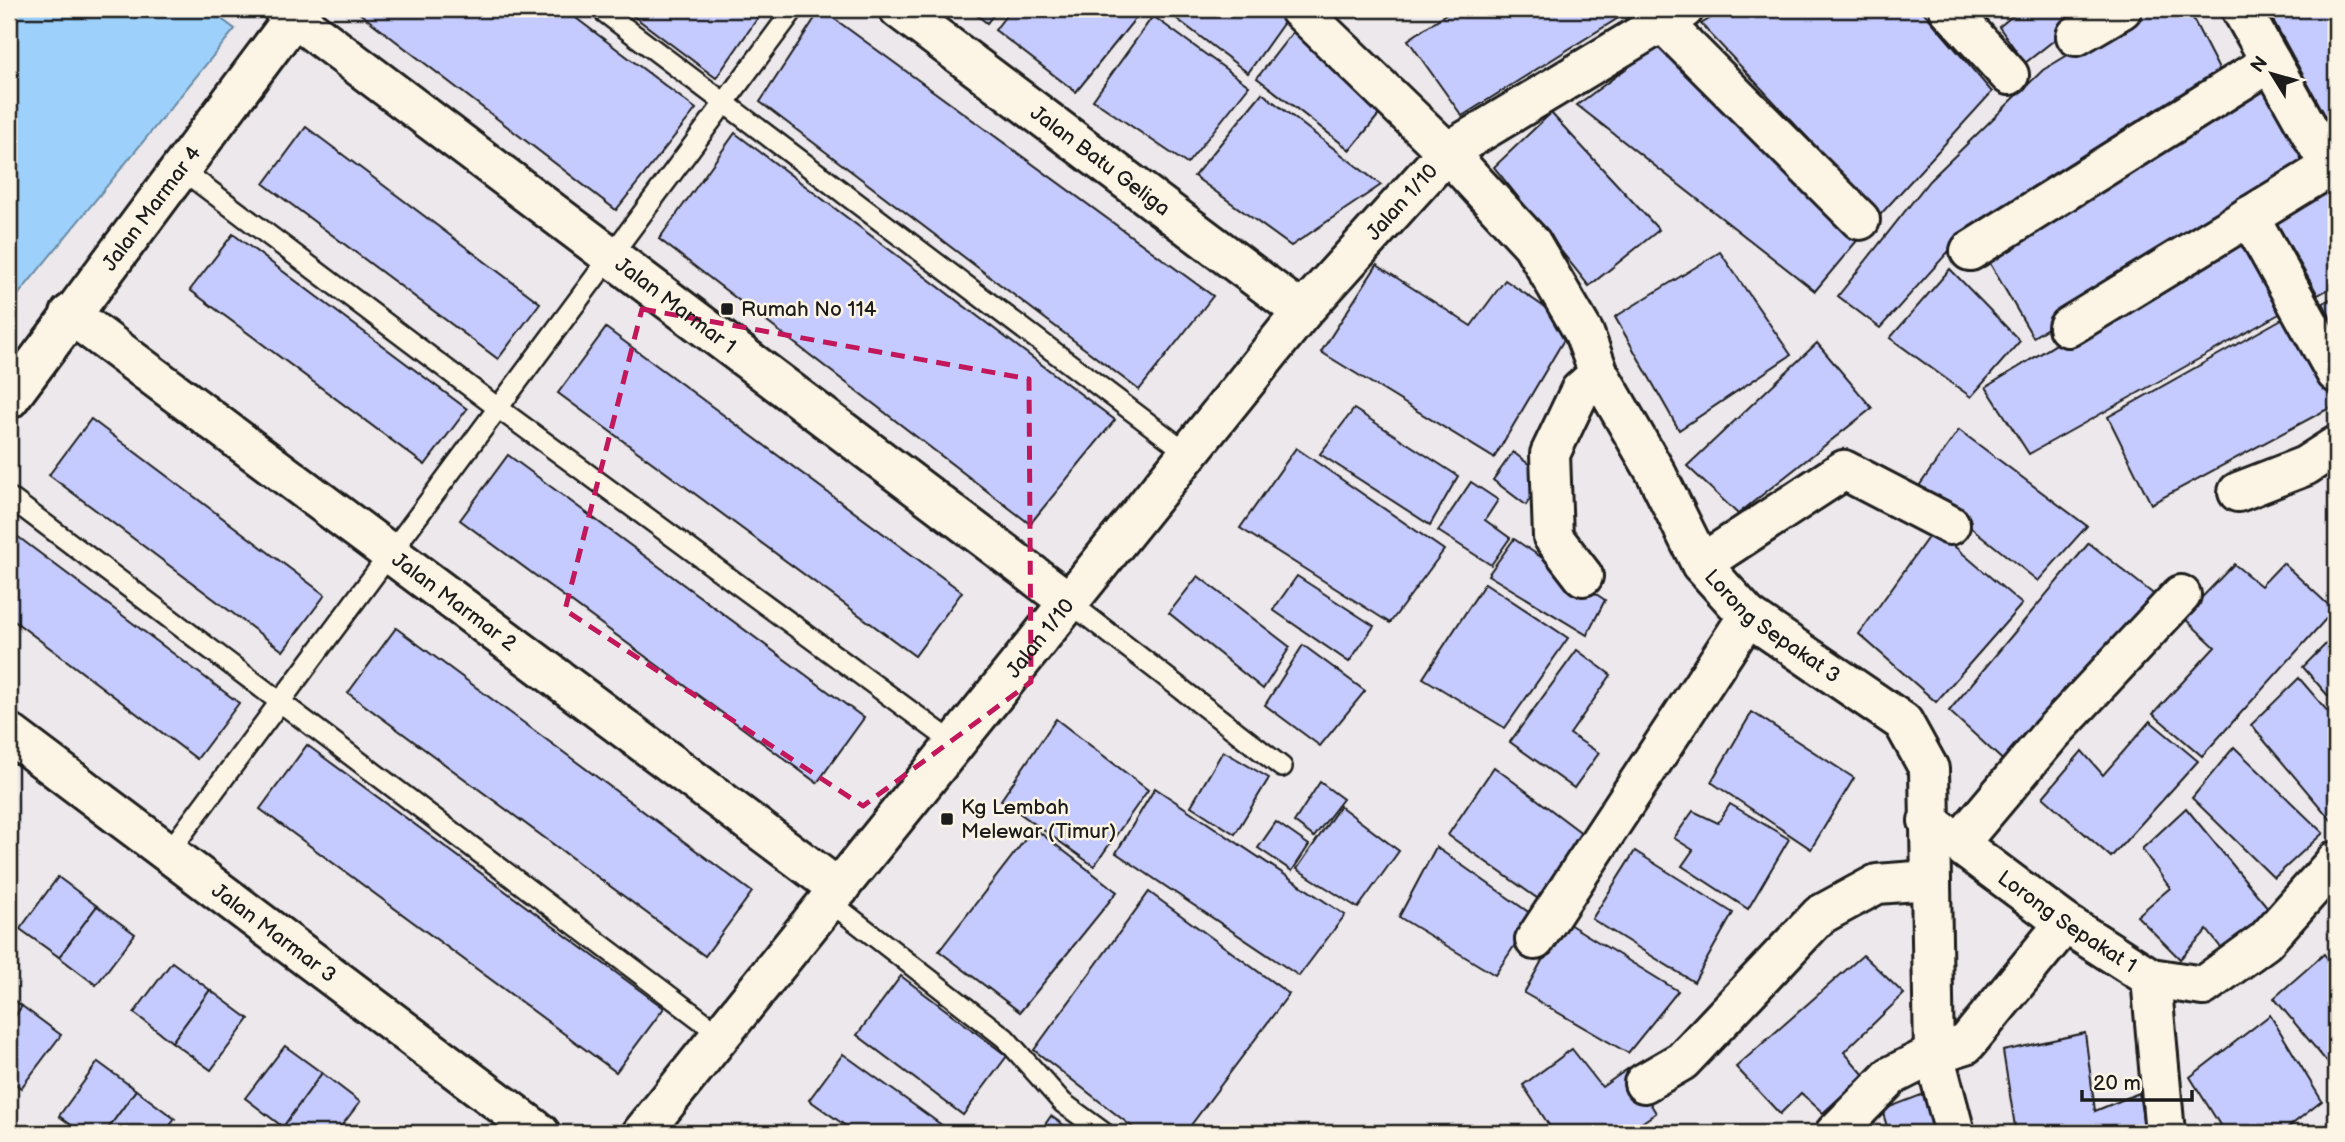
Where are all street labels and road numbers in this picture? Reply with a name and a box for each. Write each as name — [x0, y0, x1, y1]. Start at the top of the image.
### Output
street label: Jalan Batu Geliga — [1026, 100, 1175, 221]
street label: Jalan Marmar 4 — [97, 141, 206, 276]
street label: Jalan 1/10 — [1361, 158, 1443, 245]
street label: Jalan Marmar 1 — [610, 252, 741, 359]
street label: Jalan Marmar 2 — [387, 547, 522, 656]
street label: Lorong Sepakat 3 — [1699, 564, 1845, 688]
street label: Jalan 1/10 — [1000, 593, 1079, 683]
street label: Lorong Sepakat 1 — [1993, 865, 2141, 978]
street label: Jalan Marmar 3 — [207, 878, 341, 988]

